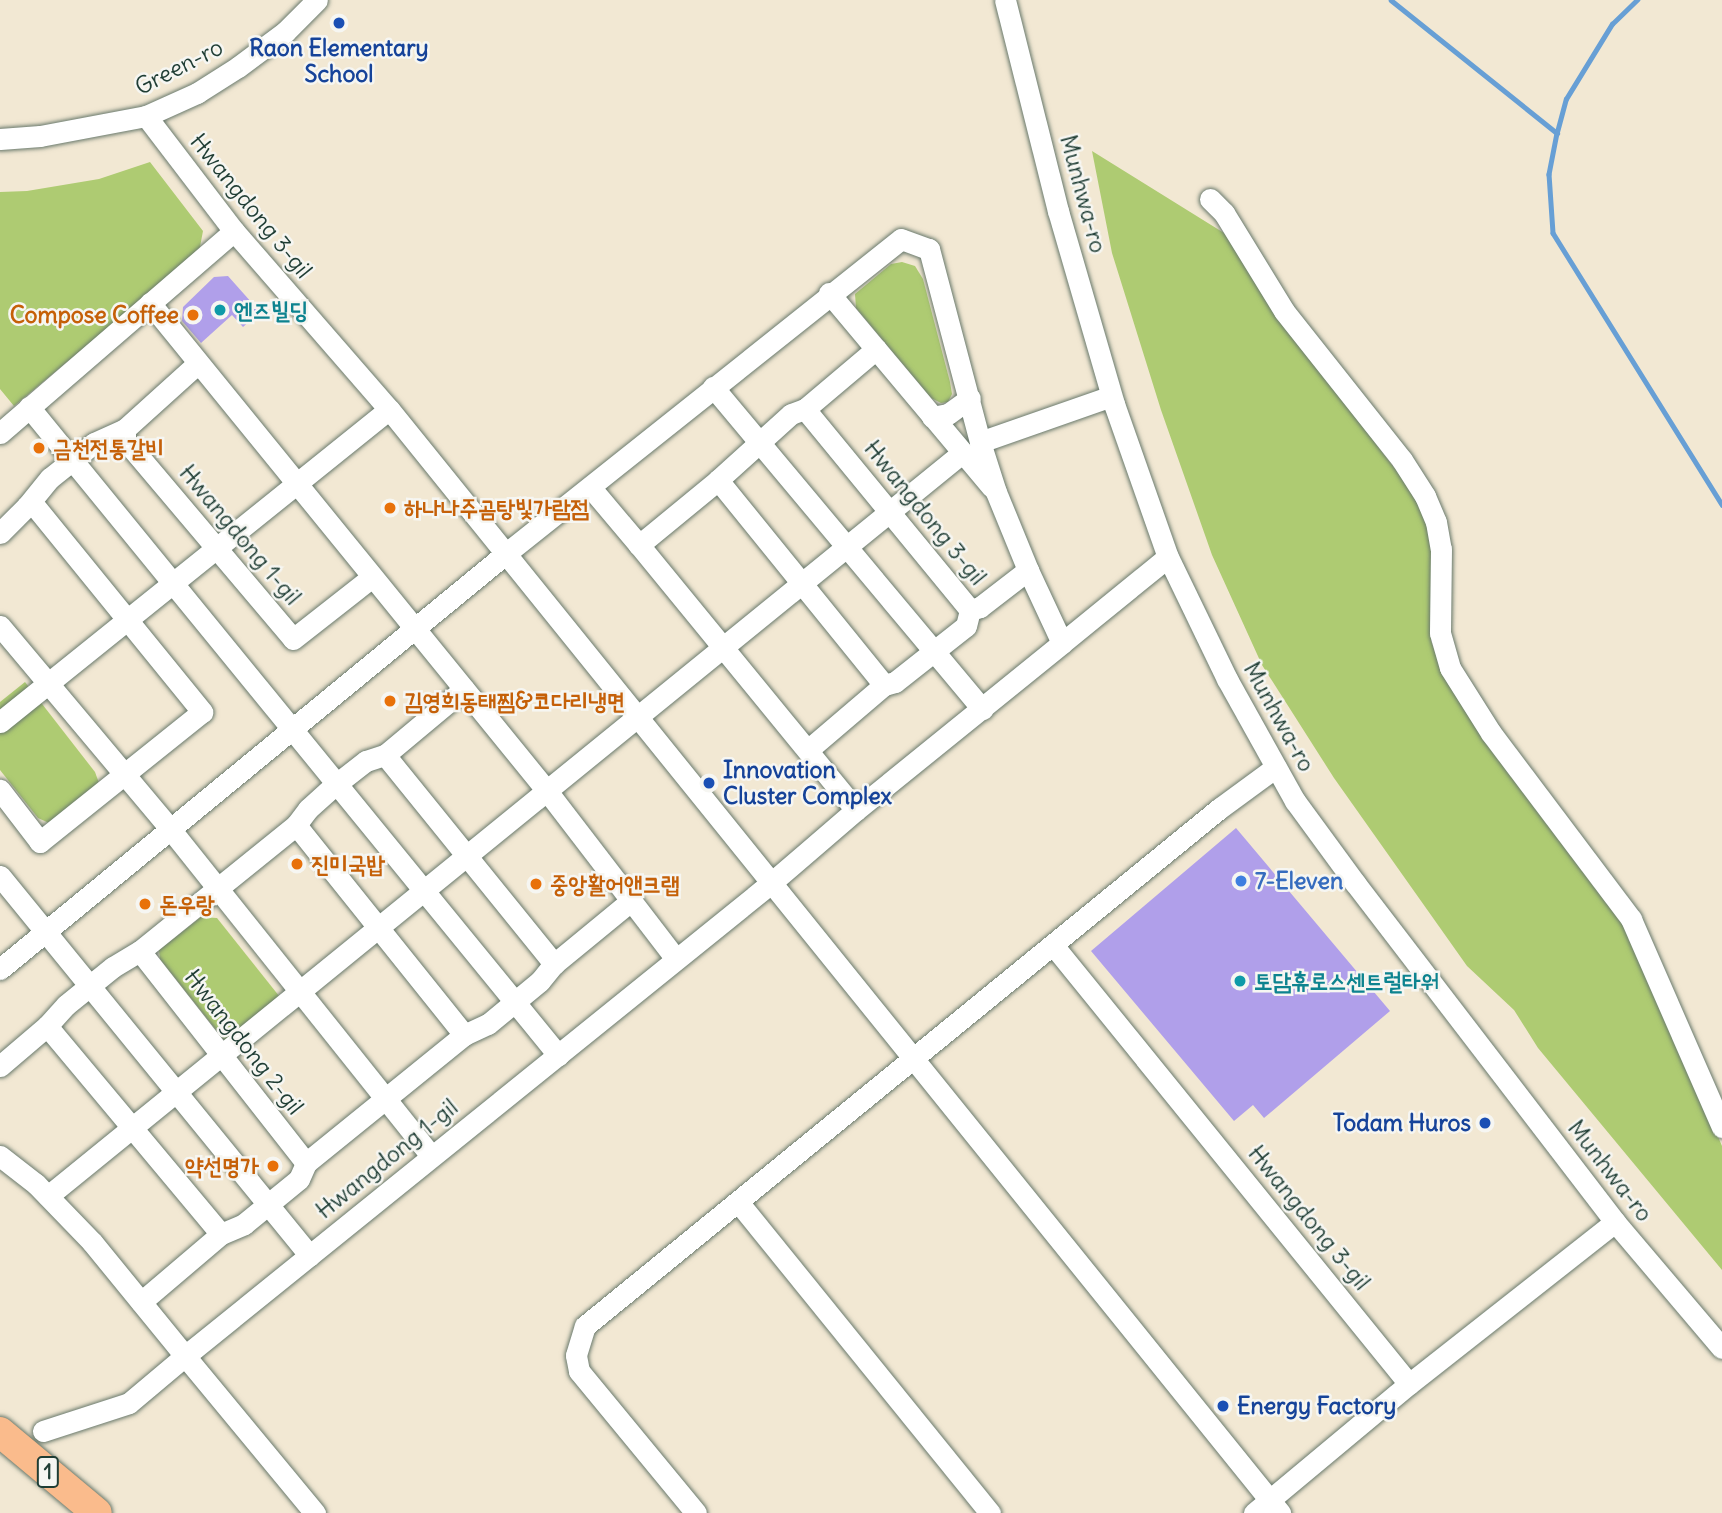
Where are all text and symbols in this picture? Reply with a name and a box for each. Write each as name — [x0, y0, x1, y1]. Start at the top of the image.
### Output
marker: Raon Elementary School — [331, 15, 347, 31]
street label: Green-ro — [130, 33, 228, 101]
place label: Raon Elementary School — [249, 34, 429, 88]
street label: Hwangdong 3-gil — [184, 128, 318, 284]
street label: Munhwa-ro — [1054, 132, 1112, 256]
place label: 엔즈빌딩 — [234, 296, 308, 324]
place label: Compose Coffee — [10, 301, 179, 329]
marker: 엔즈빌딩 — [212, 302, 228, 318]
marker: Compose Coffee — [185, 307, 201, 323]
place label: 금천전통갈비 — [53, 434, 164, 462]
street label: Hwangdong 3-gil — [858, 435, 992, 591]
marker: 금천전통갈비 — [31, 440, 47, 456]
street label: Hwangdong 1-gil — [173, 459, 307, 611]
place label: 하나나주곰탕빛가람점 — [404, 494, 589, 522]
marker: 하나나주곰탕빛가람점 — [382, 500, 398, 516]
street label: Munhwa-ro — [1238, 657, 1320, 777]
place label: 김영희동태찜&코다리냉면 — [404, 687, 625, 715]
marker: 김영희동태찜&코다리냉면 — [382, 693, 398, 709]
place label: Innovation Cluster Complex — [723, 756, 892, 810]
marker: Innovation Cluster Complex — [701, 775, 717, 791]
place label: 진미국밥 — [311, 850, 385, 878]
marker: 진미국밥 — [289, 856, 305, 872]
place label: 7-Eleven — [1255, 867, 1343, 895]
place label: 중앙활어앤크랩 — [550, 870, 680, 898]
marker: 7-Eleven — [1233, 873, 1249, 889]
marker: 중앙활어앤크랩 — [528, 876, 544, 892]
place label: 돈우랑 — [159, 890, 215, 918]
marker: 돈우랑 — [137, 896, 153, 912]
street label: Hwangdong 2-gil — [179, 964, 309, 1120]
place label: 토담휴로스센트럴타워 — [1254, 967, 1439, 995]
marker: 토담휴로스센트럴타워 — [1232, 973, 1248, 989]
street label: Hwangdong 1-gil — [311, 1094, 463, 1224]
place label: Todam Huros — [1333, 1109, 1471, 1137]
marker: Todam Huros — [1477, 1115, 1493, 1131]
street label: Munhwa-ro — [1562, 1115, 1658, 1227]
street label: Hwangdong 3-gil — [1242, 1140, 1376, 1296]
place label: 약선명가 — [185, 1152, 259, 1180]
marker: 약선명가 — [265, 1158, 281, 1174]
place label: Energy Factory — [1237, 1392, 1396, 1420]
marker: Energy Factory — [1215, 1398, 1231, 1414]
road number: 1 — [36, 1454, 60, 1490]

